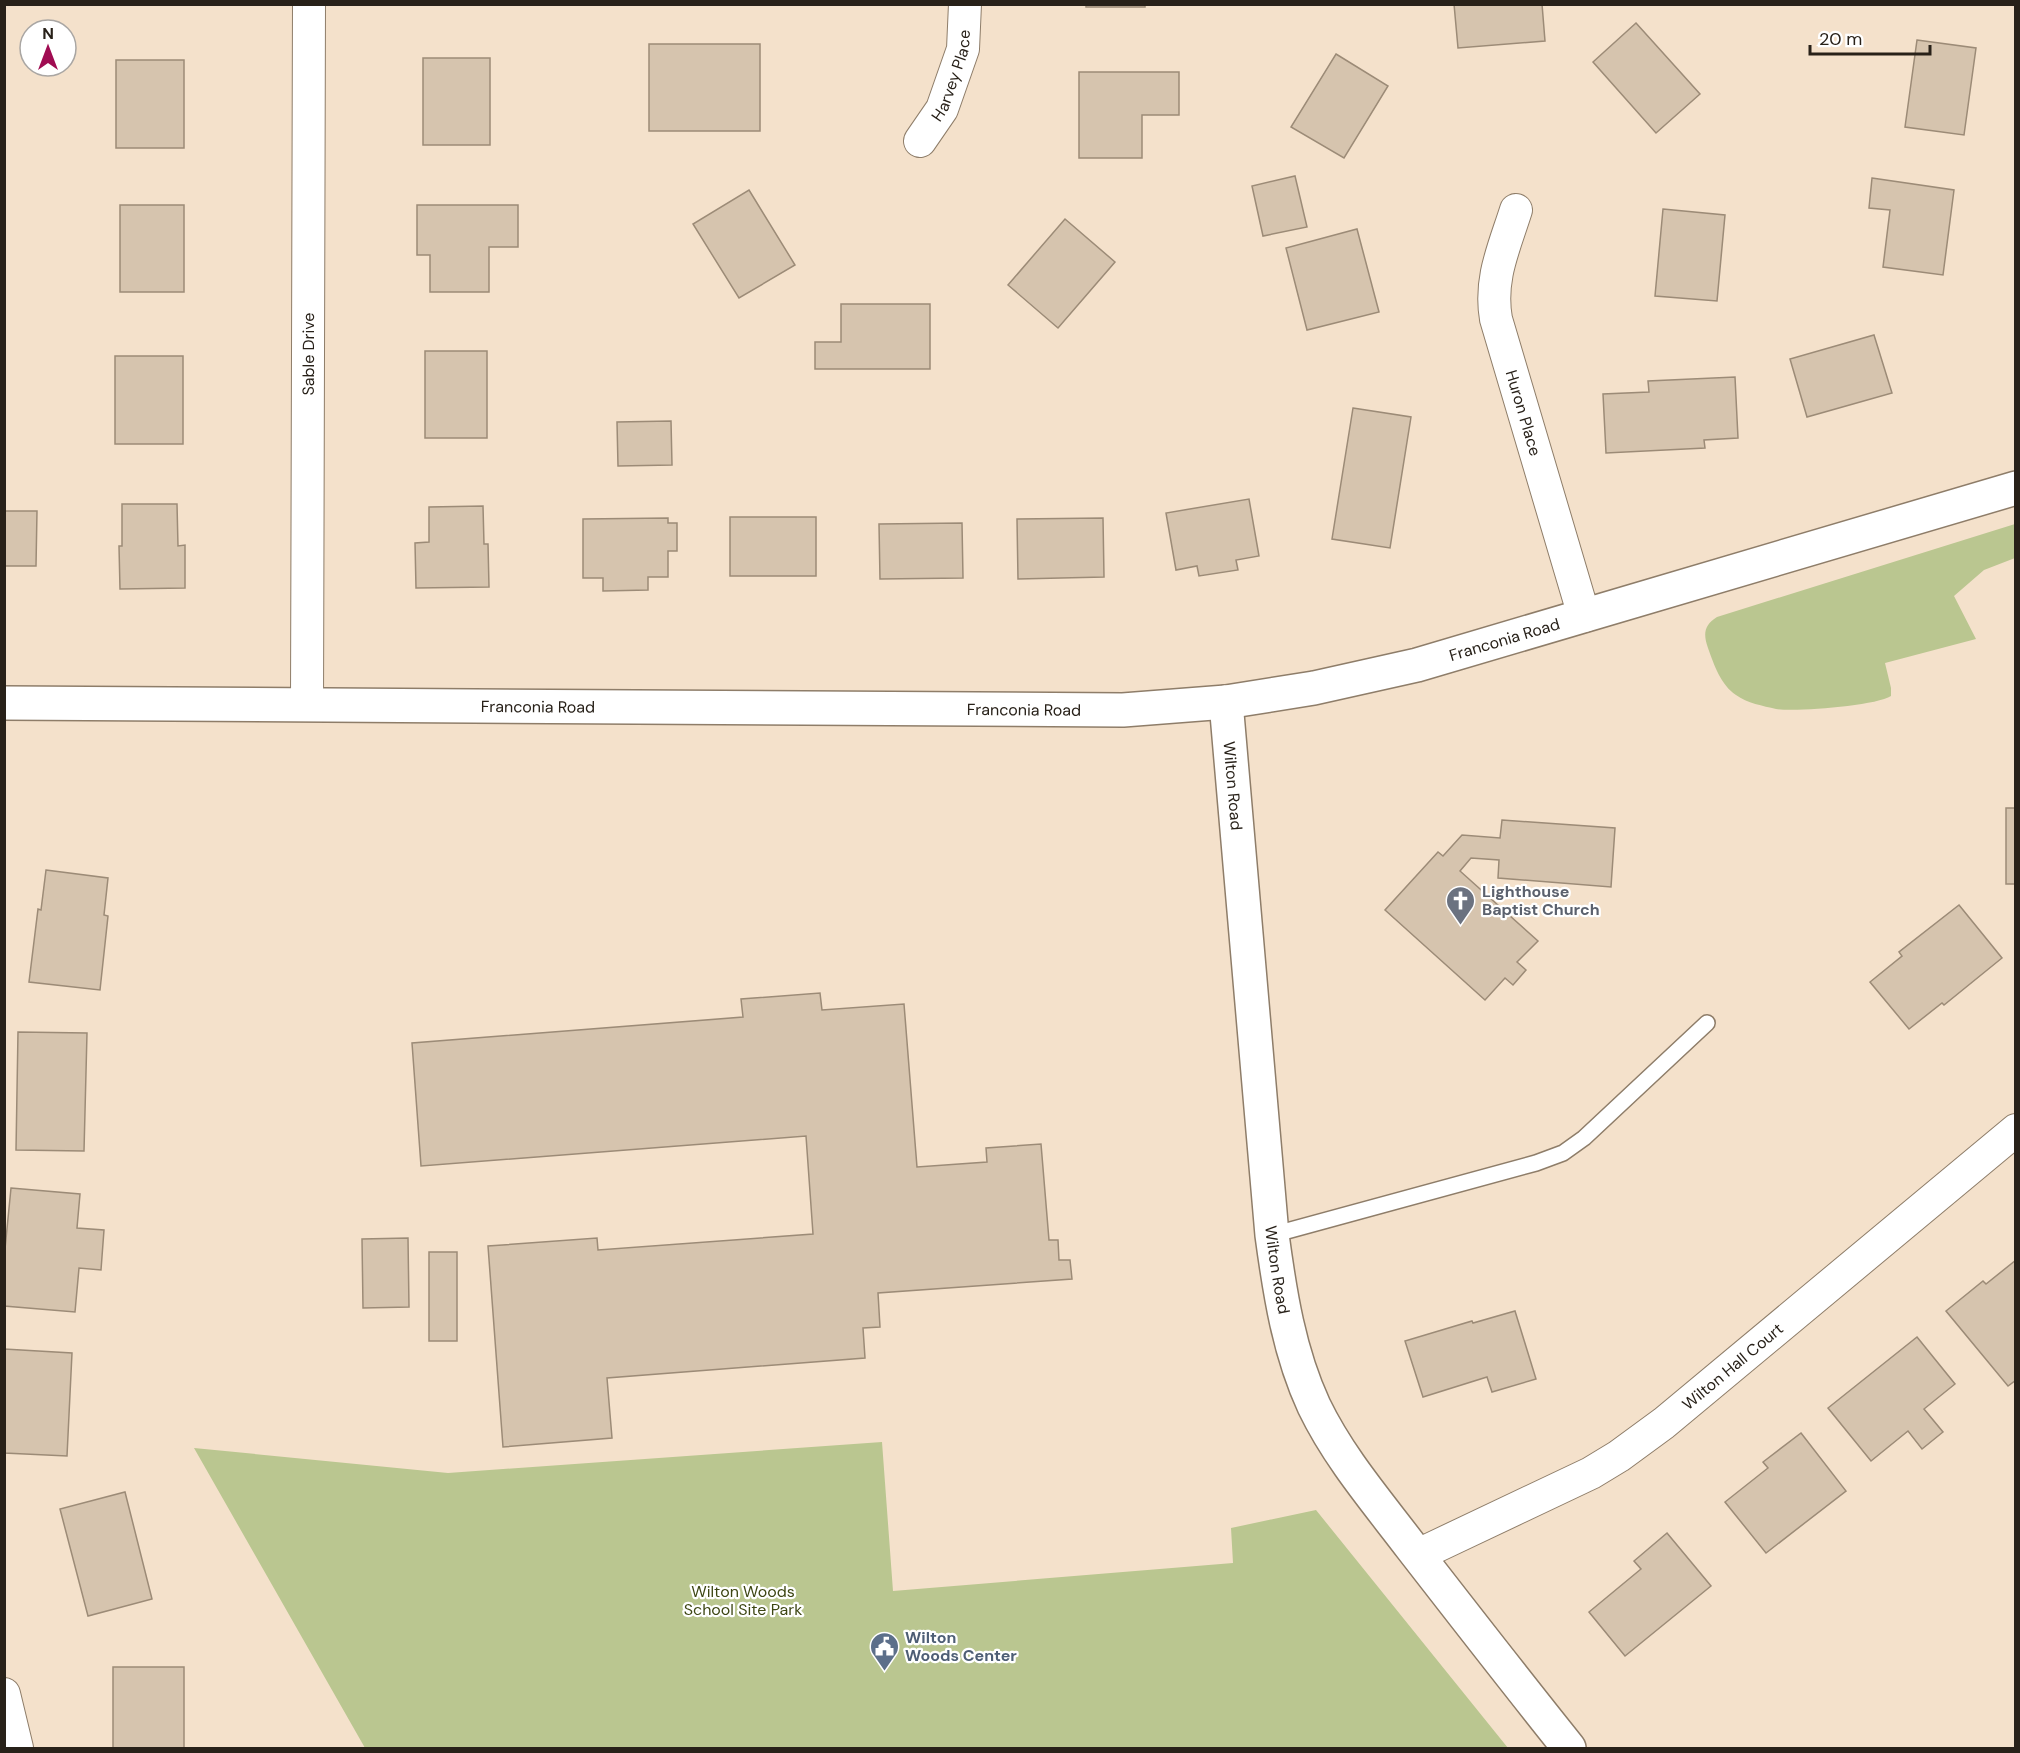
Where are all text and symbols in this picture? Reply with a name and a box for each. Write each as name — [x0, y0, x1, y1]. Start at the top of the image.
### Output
north arrow — [18, 18, 78, 78]
scale bar — [1810, 18, 1930, 56]
text: N — [42, 23, 54, 44]
text: 20 m — [1819, 27, 1862, 51]
street label: Harvey Place — [927, 29, 975, 126]
street label: Sable Drive — [298, 313, 319, 395]
street label: Huron Place — [1501, 368, 1546, 458]
street label: Franconia Road — [1447, 613, 1562, 666]
street label: Franconia Road — [481, 696, 595, 718]
street label: Franconia Road — [967, 699, 1081, 721]
street label: Wilton Road — [1218, 740, 1247, 831]
place label: Lighthouse Baptist Church — [1482, 881, 1600, 920]
church icon: Lighthouse Baptist Church — [1445, 884, 1477, 926]
street label: Wilton Road — [1260, 1225, 1295, 1316]
street label: Wilton Hall Court — [1678, 1318, 1788, 1415]
park label: Wilton Woods School Site Park — [684, 1581, 802, 1620]
place label: Wilton Woods Center — [905, 1627, 1017, 1666]
public building icon: Wilton Woods Center — [868, 1630, 900, 1672]

